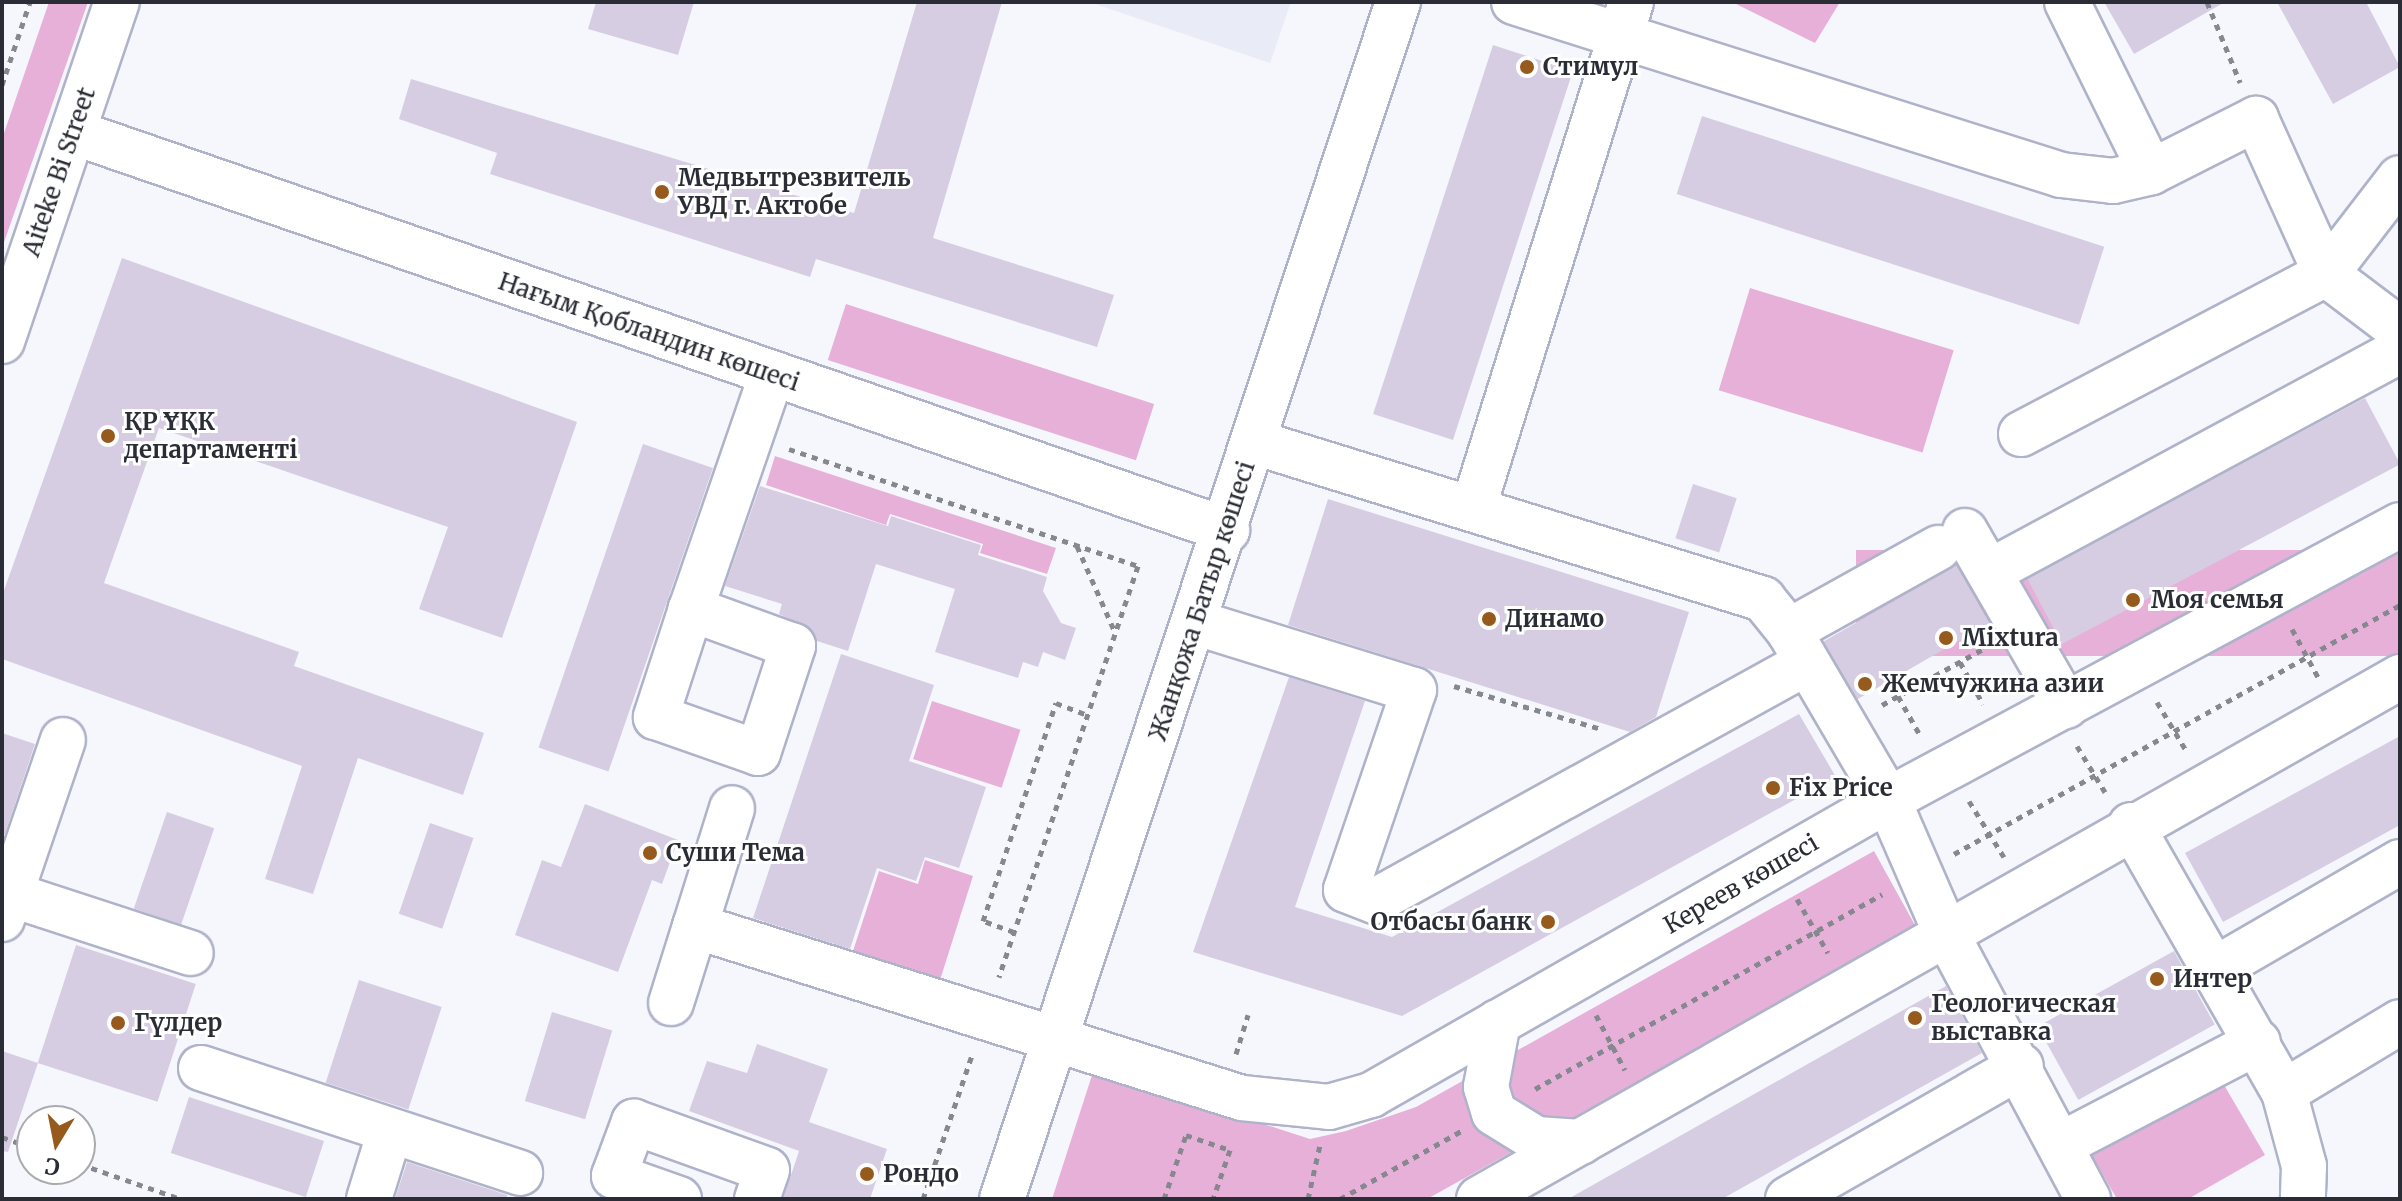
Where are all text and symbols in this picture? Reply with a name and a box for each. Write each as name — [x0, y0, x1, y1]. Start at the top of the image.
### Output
place label: Стимул — [1543, 53, 1638, 81]
marker: Стимул — [1518, 58, 1536, 76]
street label: Aiteke Bi Street — [17, 84, 101, 260]
place label: Медвытрезвитель УВД г. Актобе — [678, 164, 911, 220]
marker: Медвытрезвитель УВД г. Актобе — [653, 183, 671, 201]
street label: Нағым Қобландин көшесі — [495, 267, 803, 397]
place label: ҚР ҰҚК департаменті — [124, 408, 297, 464]
marker: ҚР ҰҚК департаменті — [99, 427, 117, 445]
street label: Жанқожа Батыр көшесі — [1143, 458, 1261, 744]
place label: Моя семья — [2151, 586, 2284, 614]
marker: Моя семья — [2122, 589, 2144, 611]
place label: Динамо — [1505, 605, 1604, 633]
marker: Динамо — [1480, 610, 1498, 628]
place label: Mixtura — [1962, 624, 2059, 652]
marker: Mixtura — [1937, 629, 1955, 647]
place label: Жемчужина азии — [1881, 670, 2104, 698]
marker: Жемчужина азии — [1856, 675, 1874, 693]
place label: Fix Price — [1789, 774, 1893, 802]
marker: Fix Price — [1764, 779, 1782, 797]
street label: Кереев көшесі — [1659, 828, 1823, 940]
place label: Суши Тема — [666, 839, 805, 867]
marker: Суши Тема — [641, 844, 659, 862]
place label: Отбасы банк — [1370, 908, 1532, 936]
marker: Отбасы банк — [1539, 913, 1557, 931]
place label: Интер — [2173, 965, 2252, 993]
marker: Интер — [2148, 970, 2166, 988]
place label: Геологическая выставка — [1931, 990, 2116, 1046]
place label: Гүлдер — [134, 1009, 222, 1037]
marker: Геологическая выставка — [1906, 1009, 1924, 1027]
marker: Гүлдер — [109, 1014, 127, 1032]
north arrow — [16, 1105, 96, 1185]
text: С — [43, 1152, 62, 1182]
place label: Рондо — [883, 1160, 959, 1188]
marker: Рондо — [858, 1165, 876, 1183]

